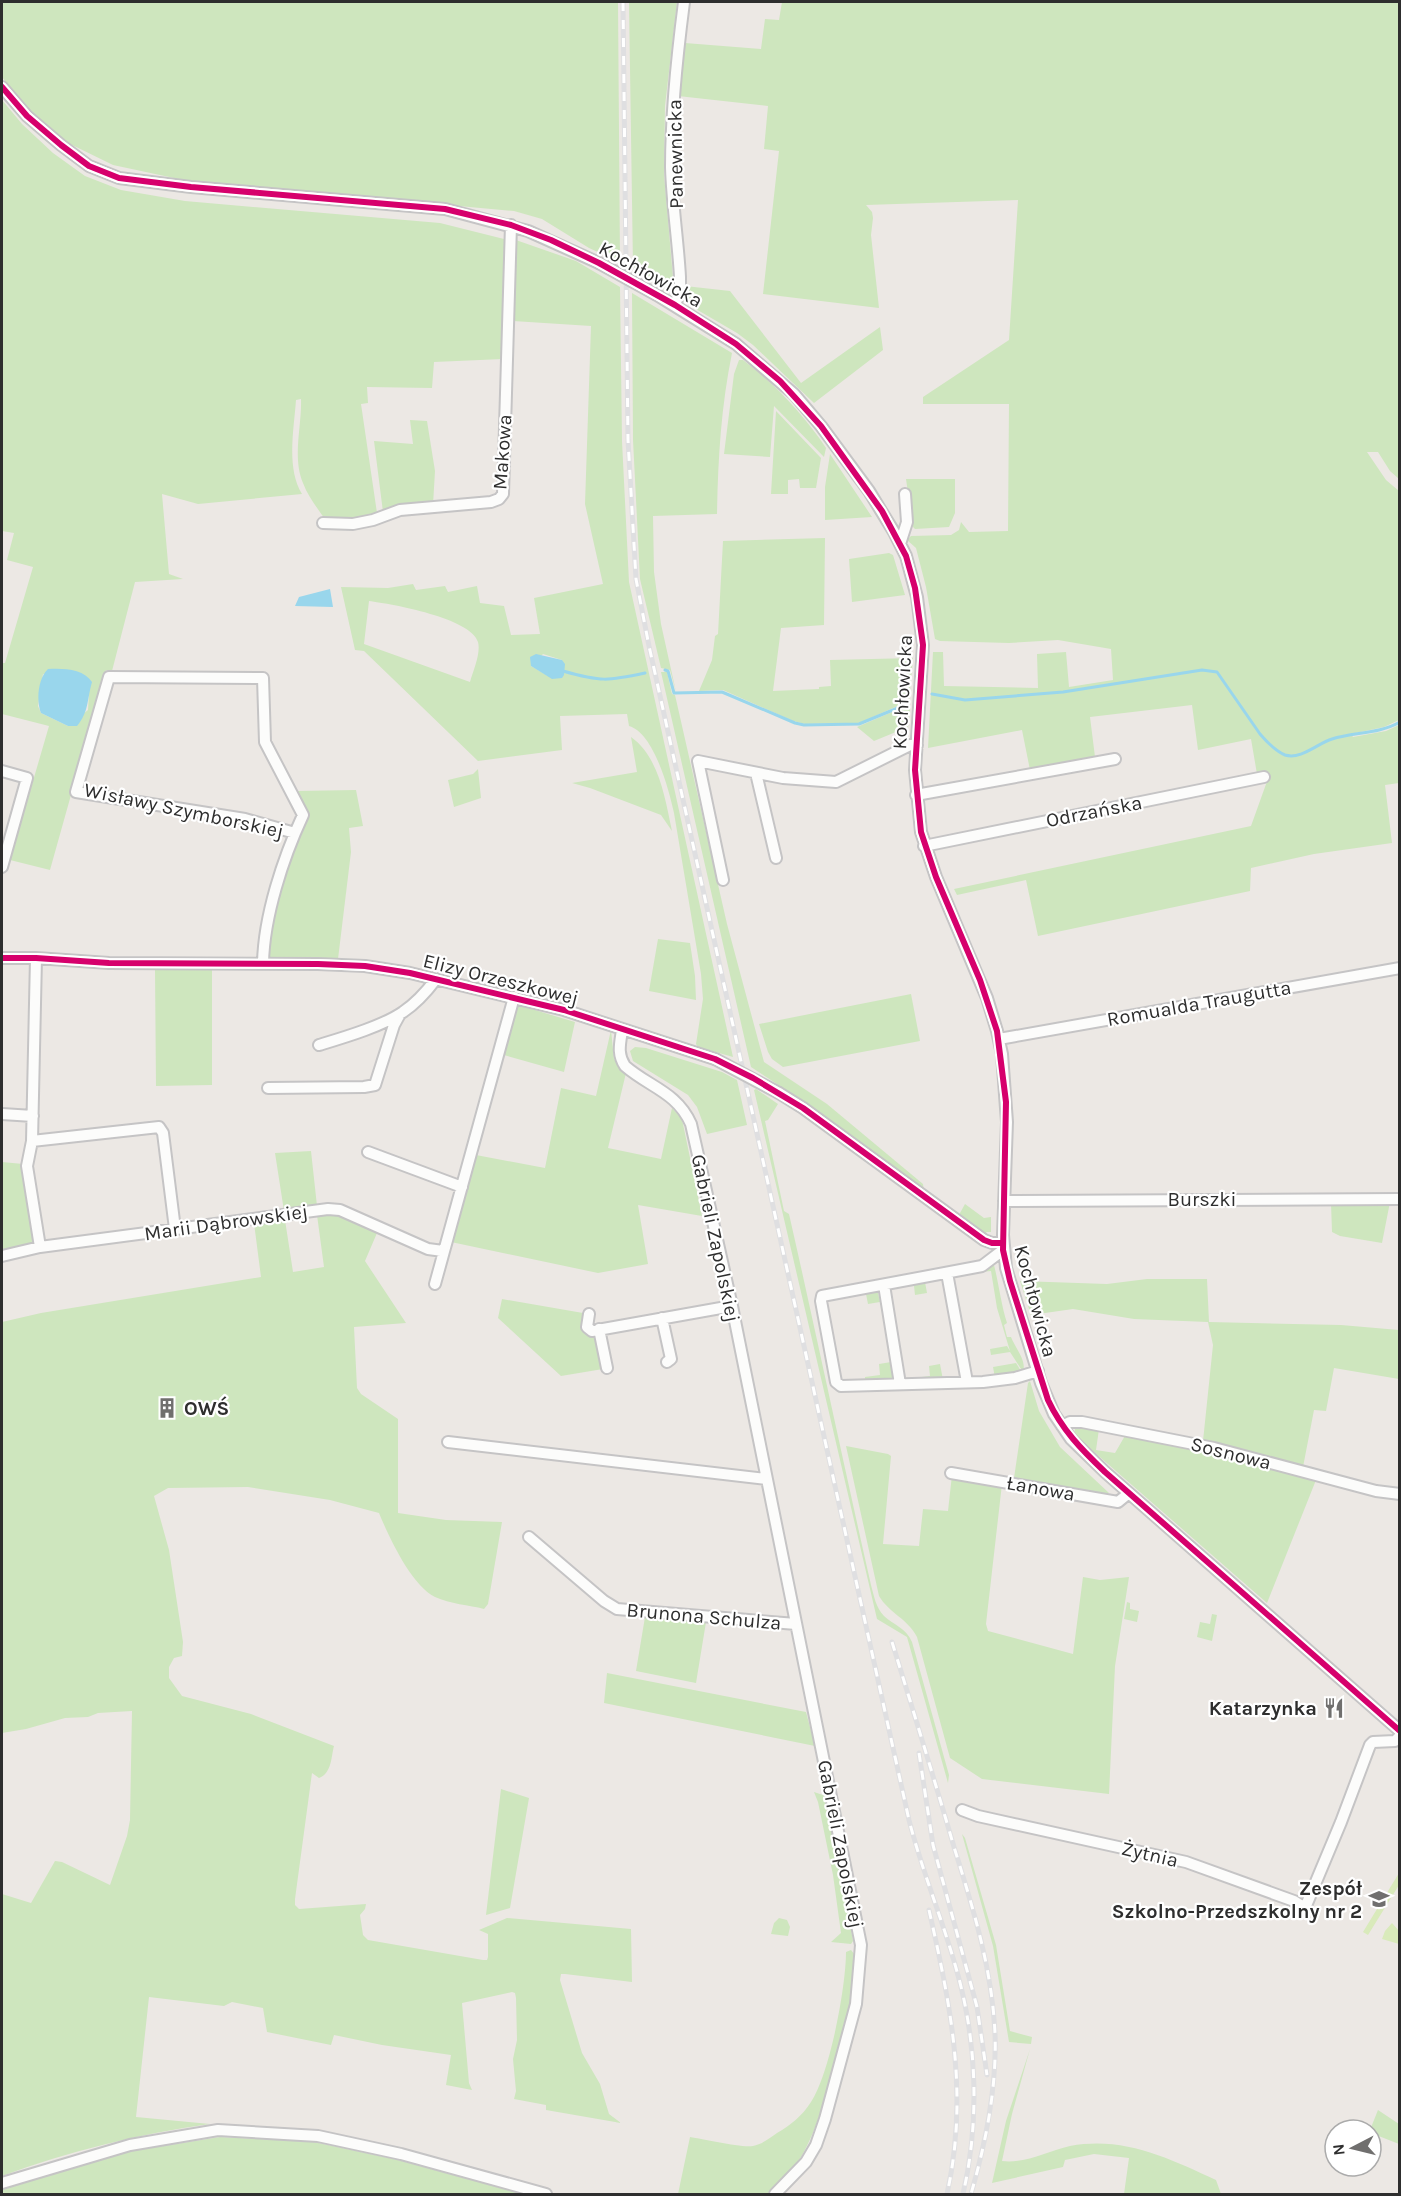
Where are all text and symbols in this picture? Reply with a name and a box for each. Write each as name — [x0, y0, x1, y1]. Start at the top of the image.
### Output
street label: Panewnicka — [663, 99, 688, 209]
street label: Kochłowicka — [595, 236, 707, 312]
street label: Makowa — [488, 413, 517, 491]
street label: Kochłowicka — [888, 634, 917, 750]
street label: Wisławy Szymborskiej — [82, 778, 286, 843]
street label: Odrzańska — [1044, 791, 1144, 832]
street label: Elizy Orzeszkowej — [421, 949, 581, 1010]
street label: Romualda Traugutta — [1105, 976, 1293, 1031]
street label: Gabrieli Zapolskiej — [687, 1152, 745, 1324]
street label: Burszki — [1168, 1188, 1237, 1211]
street label: Marii Dąbrowskiej — [143, 1200, 309, 1245]
street label: Kochłowicka — [1010, 1243, 1062, 1360]
building icon: OWŚ — [155, 1396, 179, 1420]
place label: OWŚ — [184, 1396, 229, 1420]
street label: Sosnowa — [1188, 1432, 1273, 1475]
street label: Łanowa — [1005, 1471, 1077, 1506]
street label: Brunona Schulza — [626, 1598, 782, 1635]
restaurant icon: Katarzynka — [1322, 1696, 1346, 1720]
place label: Katarzynka — [1209, 1697, 1317, 1720]
street label: Gabrieli Zapolskiej — [813, 1758, 868, 1930]
street label: Żytnia — [1119, 1837, 1181, 1872]
place label: Zespół Szkolno-Przedszkolny nr 2 — [1112, 1877, 1363, 1923]
school or university icon: Zespół Szkolno-Przedszkolny nr 2 — [1367, 1887, 1391, 1911]
north arrow — [1323, 2118, 1383, 2178]
text: N — [1328, 2143, 1349, 2157]

